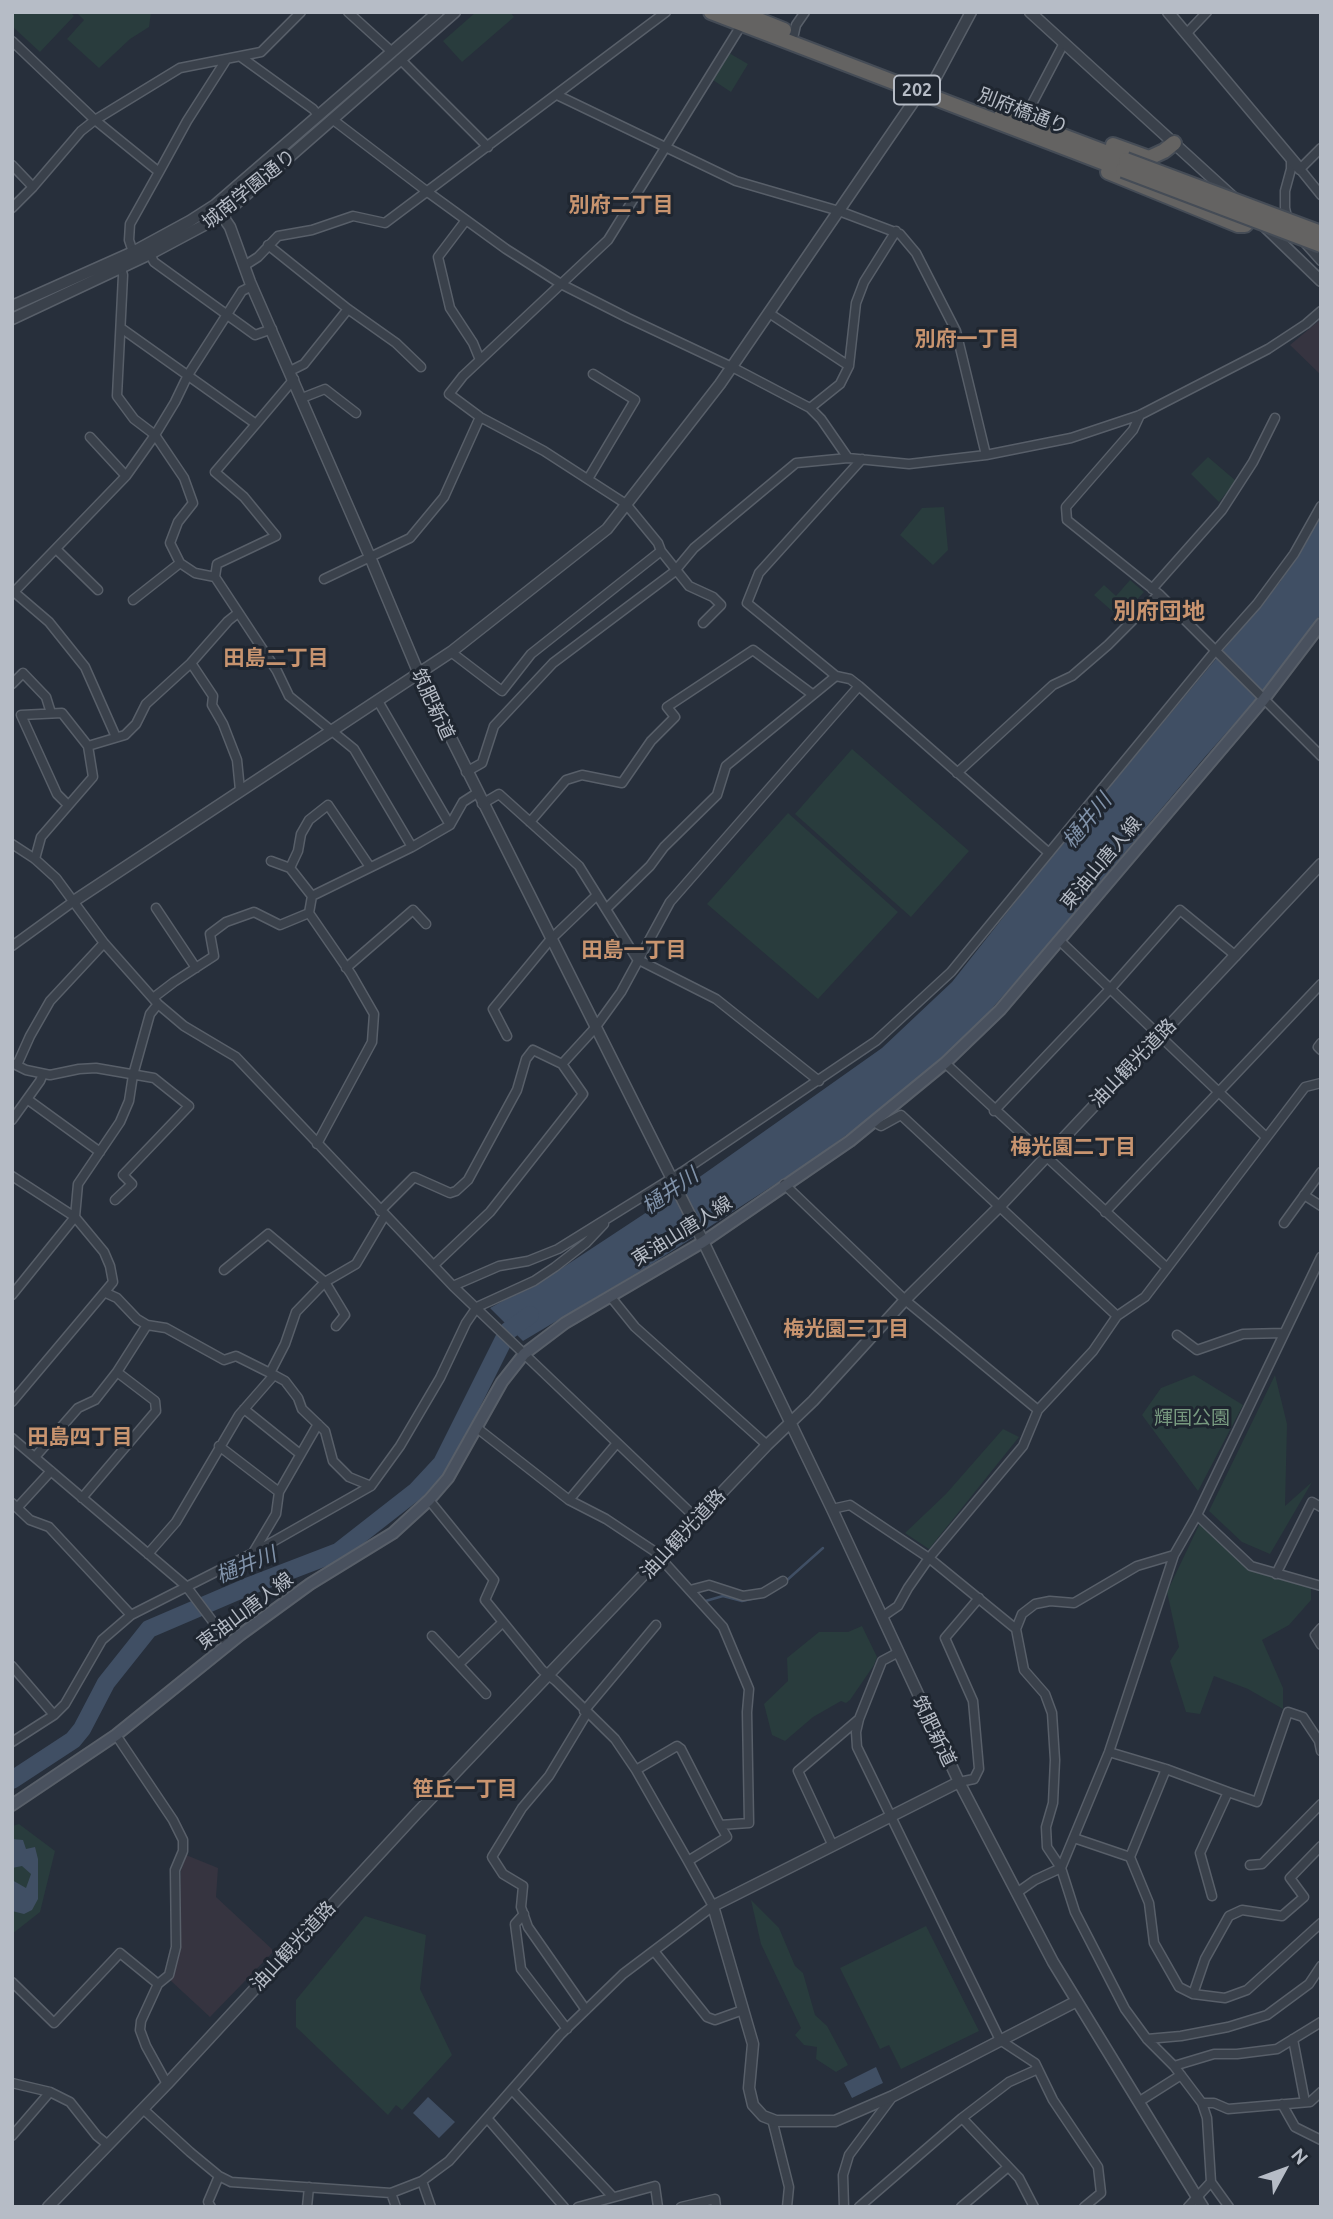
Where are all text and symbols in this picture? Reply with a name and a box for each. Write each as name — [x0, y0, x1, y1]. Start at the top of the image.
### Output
road number: 202 — [894, 76, 940, 104]
street label: 別府橋通り — [975, 83, 1071, 139]
street label: 城南学園通り — [198, 144, 300, 234]
district label: 別府二丁目 — [569, 192, 673, 218]
district label: 別府一丁目 — [915, 326, 1019, 352]
district label: 別府団地 — [1113, 597, 1205, 625]
district label: 田島二丁目 — [224, 645, 328, 671]
street label: 筑肥新道 — [407, 665, 459, 743]
water label: 樋井川 — [1057, 789, 1117, 853]
street label: 東油山唐人線 — [1056, 812, 1146, 914]
district label: 田島一丁目 — [582, 937, 686, 963]
street label: 油山観光道路 — [1085, 1014, 1181, 1112]
district label: 梅光園二丁目 — [1010, 1134, 1136, 1160]
water label: 樋井川 — [637, 1163, 703, 1219]
street label: 東油山唐人線 — [628, 1191, 736, 1271]
district label: 梅光園三丁目 — [783, 1316, 909, 1342]
park label: 輝国公園 — [1154, 1407, 1230, 1429]
district label: 田島四丁目 — [28, 1424, 132, 1450]
street label: 油山観光道路 — [636, 1485, 730, 1583]
water label: 樋井川 — [212, 1542, 280, 1588]
street label: 東油山唐人線 — [193, 1568, 297, 1654]
street label: 筑肥新道 — [907, 1692, 961, 1770]
district label: 笹丘一丁目 — [413, 1776, 517, 1802]
street label: 油山観光道路 — [246, 1897, 340, 1995]
north arrow — [1249, 2135, 1319, 2205]
text: N — [1287, 2144, 1313, 2169]

